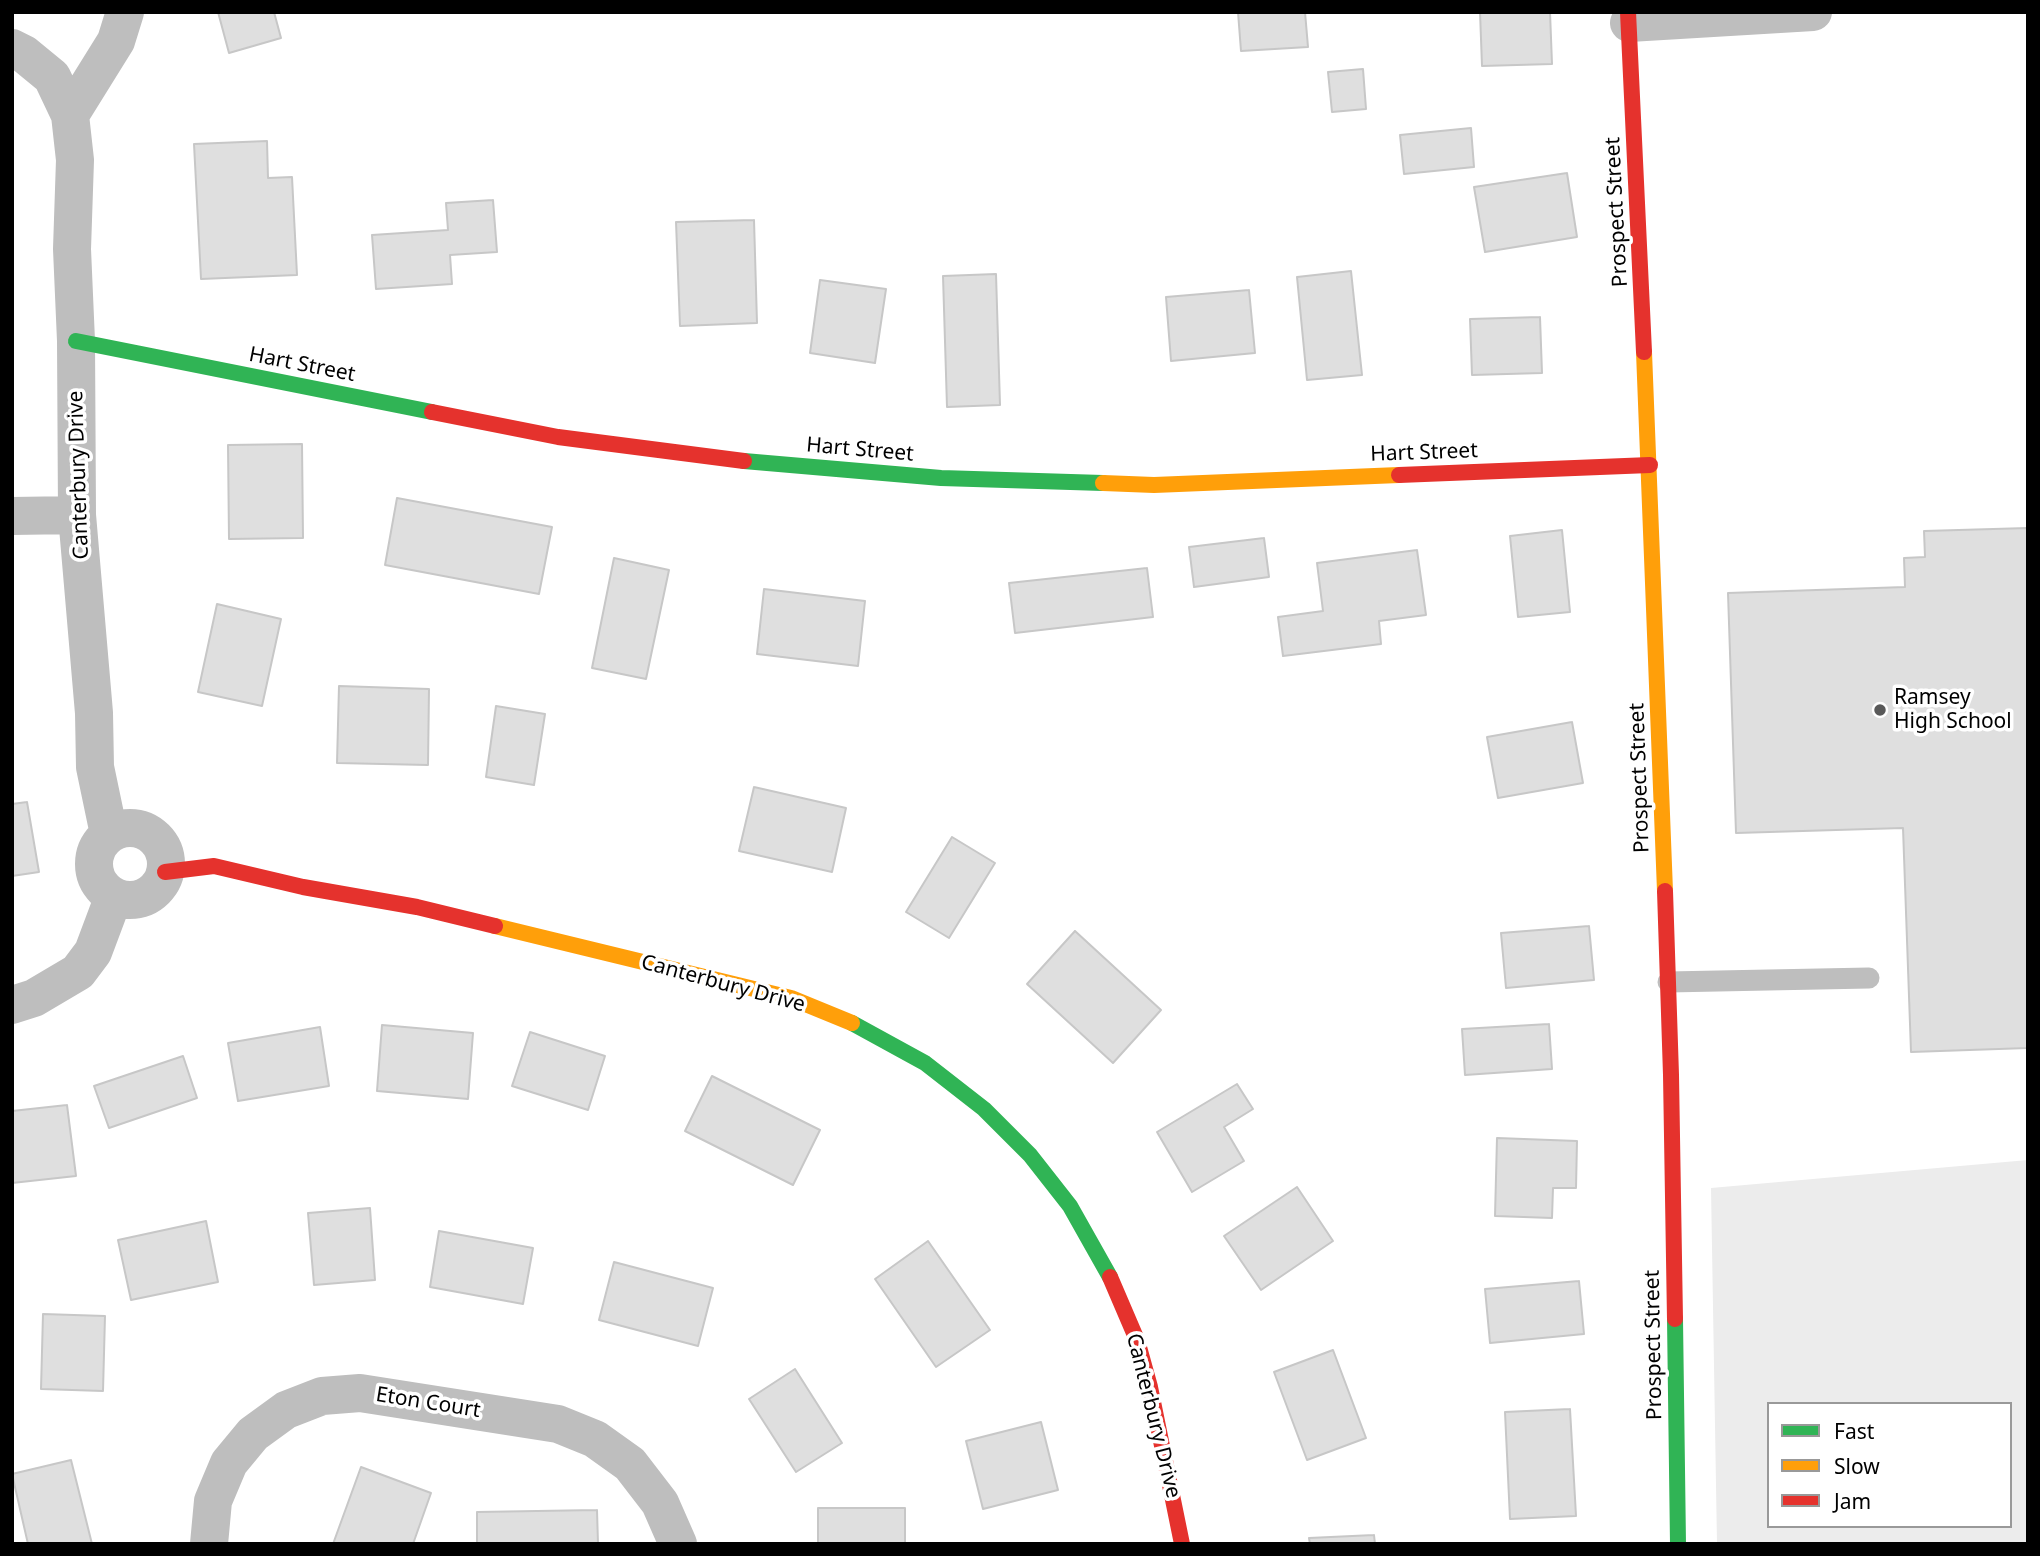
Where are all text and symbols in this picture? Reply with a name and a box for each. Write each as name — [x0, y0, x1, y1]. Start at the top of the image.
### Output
street label: Prospect Street — [1600, 136, 1634, 288]
street label: Hart Street — [247, 342, 357, 388]
street label: Canterbury Drive — [63, 390, 95, 560]
street label: Hart Street — [805, 433, 915, 467]
street label: Hart Street — [1370, 439, 1478, 467]
place label: Ramsey High School — [1894, 685, 2012, 735]
street label: Prospect Street — [1625, 702, 1655, 854]
marker: Ramsey High School — [1872, 702, 1888, 718]
street label: Canterbury Drive — [638, 950, 808, 1018]
street label: Prospect Street — [1640, 1270, 1668, 1420]
street label: Canterbury Drive — [1120, 1331, 1186, 1501]
street label: Eton Court — [374, 1382, 482, 1424]
legend — [1767, 1402, 2012, 1528]
text: Fast — [1834, 1417, 1874, 1445]
text: Slow — [1834, 1452, 1880, 1480]
text: Jam — [1834, 1487, 1871, 1515]

